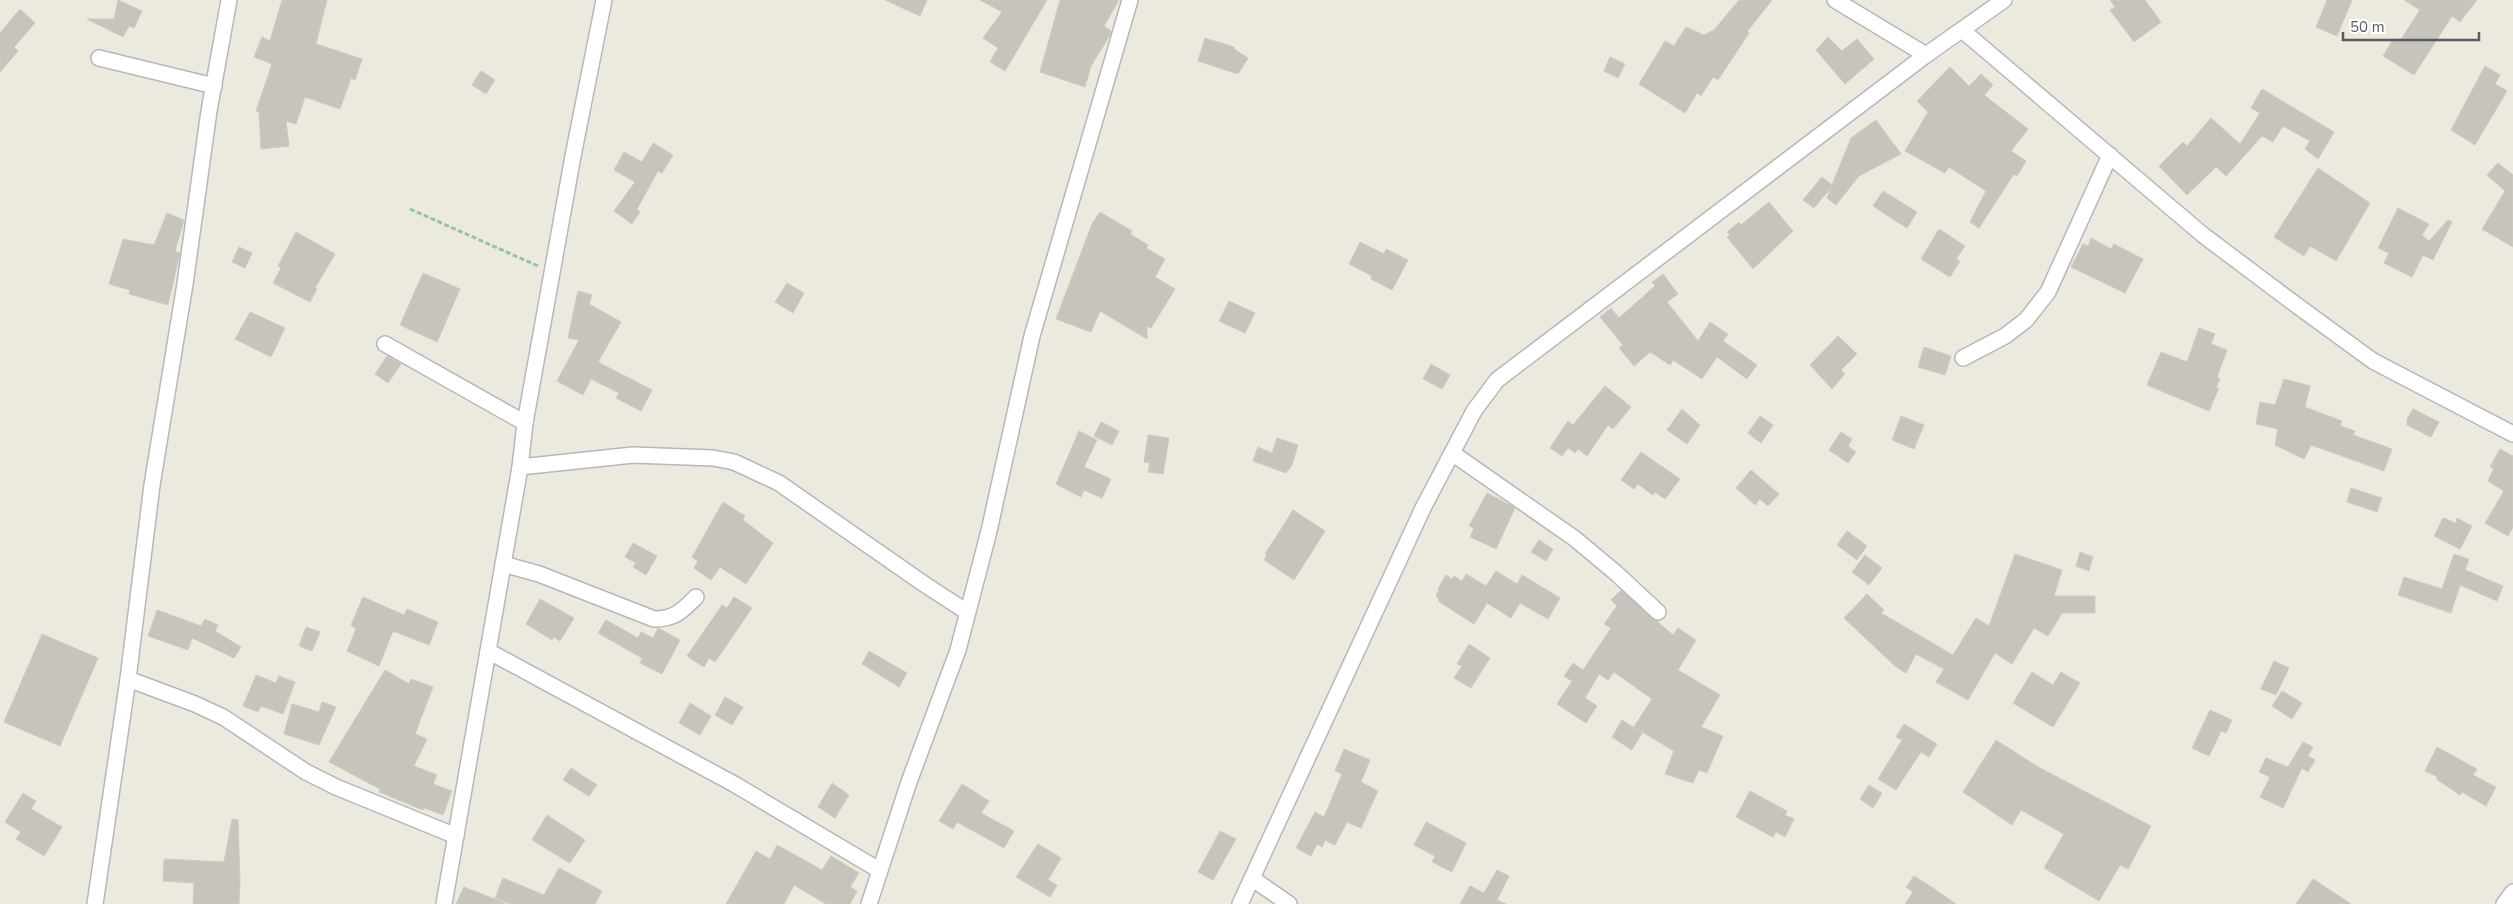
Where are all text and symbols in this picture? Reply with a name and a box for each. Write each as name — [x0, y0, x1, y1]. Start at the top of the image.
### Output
scale bar — [2343, 10, 2479, 42]
text: 50 m — [2350, 17, 2385, 37]

